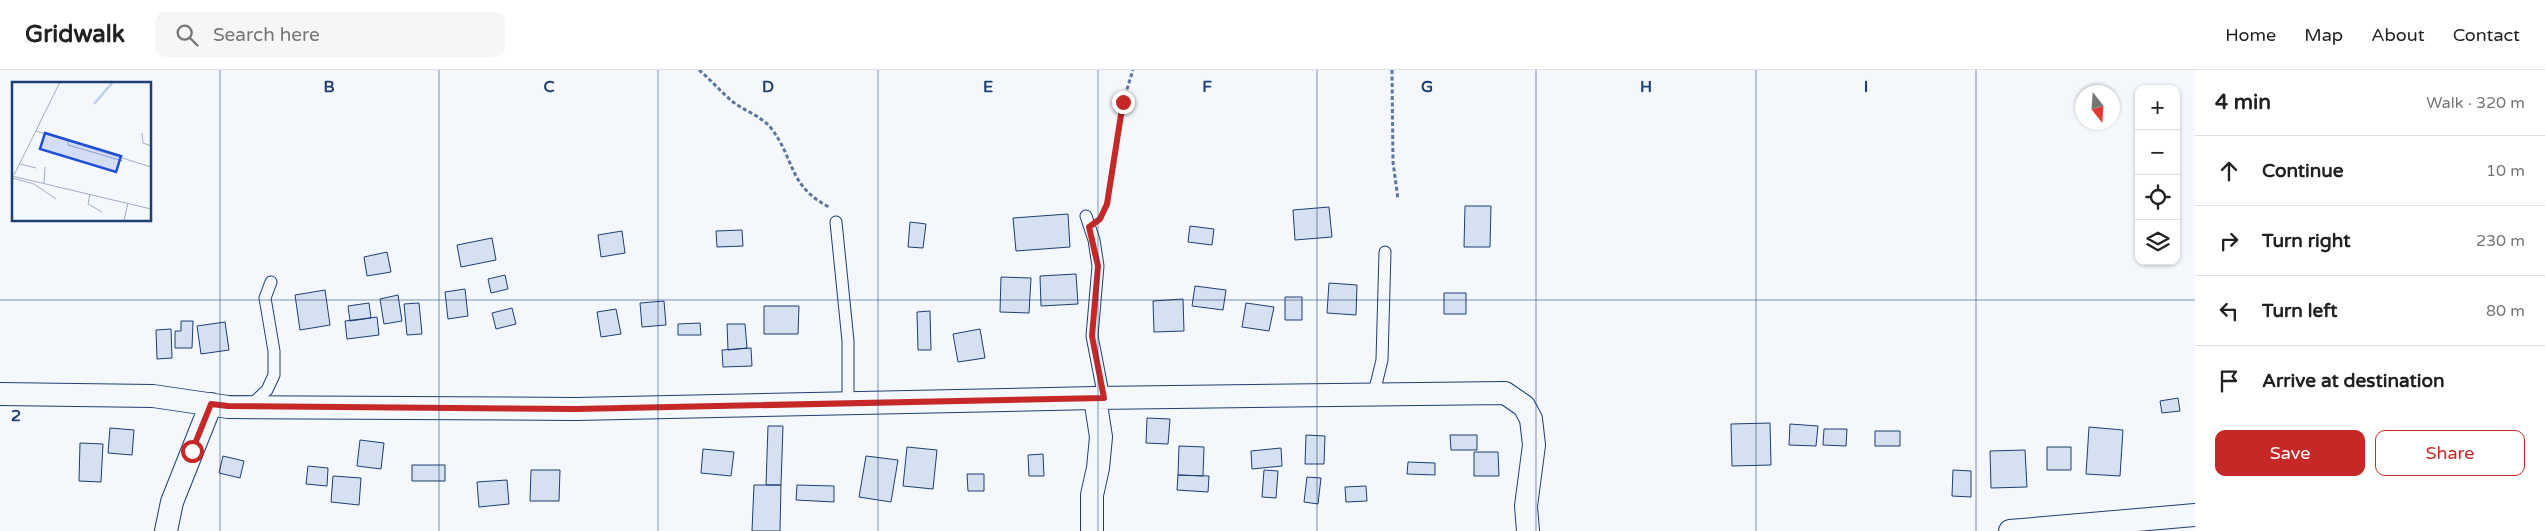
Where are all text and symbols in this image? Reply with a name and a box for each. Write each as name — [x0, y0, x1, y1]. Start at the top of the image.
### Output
search box — [155, 12, 505, 57]
text: Gridwalk — [25, 20, 125, 49]
icon: search — [173, 21, 201, 49]
text: Search here — [213, 24, 320, 46]
text: Home — [2225, 24, 2276, 46]
text: Map — [2304, 24, 2343, 46]
text: About — [2371, 24, 2425, 46]
text: Contact — [2453, 24, 2520, 46]
text: B — [323, 77, 335, 97]
text: C — [543, 77, 555, 97]
text: D — [762, 77, 774, 97]
text: E — [983, 77, 993, 97]
text: F — [1202, 77, 1212, 97]
text: G — [1421, 77, 1433, 97]
text: H — [1640, 77, 1652, 97]
text: I — [1864, 77, 1868, 97]
inset map — [12, 82, 151, 221]
north arrow — [2075, 85, 2120, 130]
map controls — [2135, 85, 2180, 265]
button: + — [2135, 85, 2180, 130]
text: 4 min — [2215, 90, 2271, 115]
route end — [1112, 91, 1135, 114]
text: Walk · 320 m — [2426, 93, 2525, 113]
button: − — [2135, 130, 2180, 175]
icon: ahead — [2215, 157, 2243, 185]
text: Continue — [2262, 160, 2344, 182]
text: 10 m — [2486, 161, 2525, 181]
button: locate — [2135, 175, 2180, 220]
button: layers — [2135, 220, 2180, 265]
icon: right — [2215, 227, 2243, 255]
text: Turn right — [2262, 230, 2350, 252]
text: 230 m — [2476, 231, 2525, 251]
icon: left — [2215, 297, 2243, 325]
text: Turn left — [2262, 300, 2338, 322]
text: 80 m — [2486, 301, 2525, 321]
icon: arrive — [2215, 367, 2243, 395]
text: Arrive at destination — [2262, 370, 2445, 392]
text: 2 — [11, 406, 21, 426]
button: Save — [2215, 430, 2365, 476]
button: Share — [2375, 430, 2525, 476]
route start — [181, 440, 204, 463]

